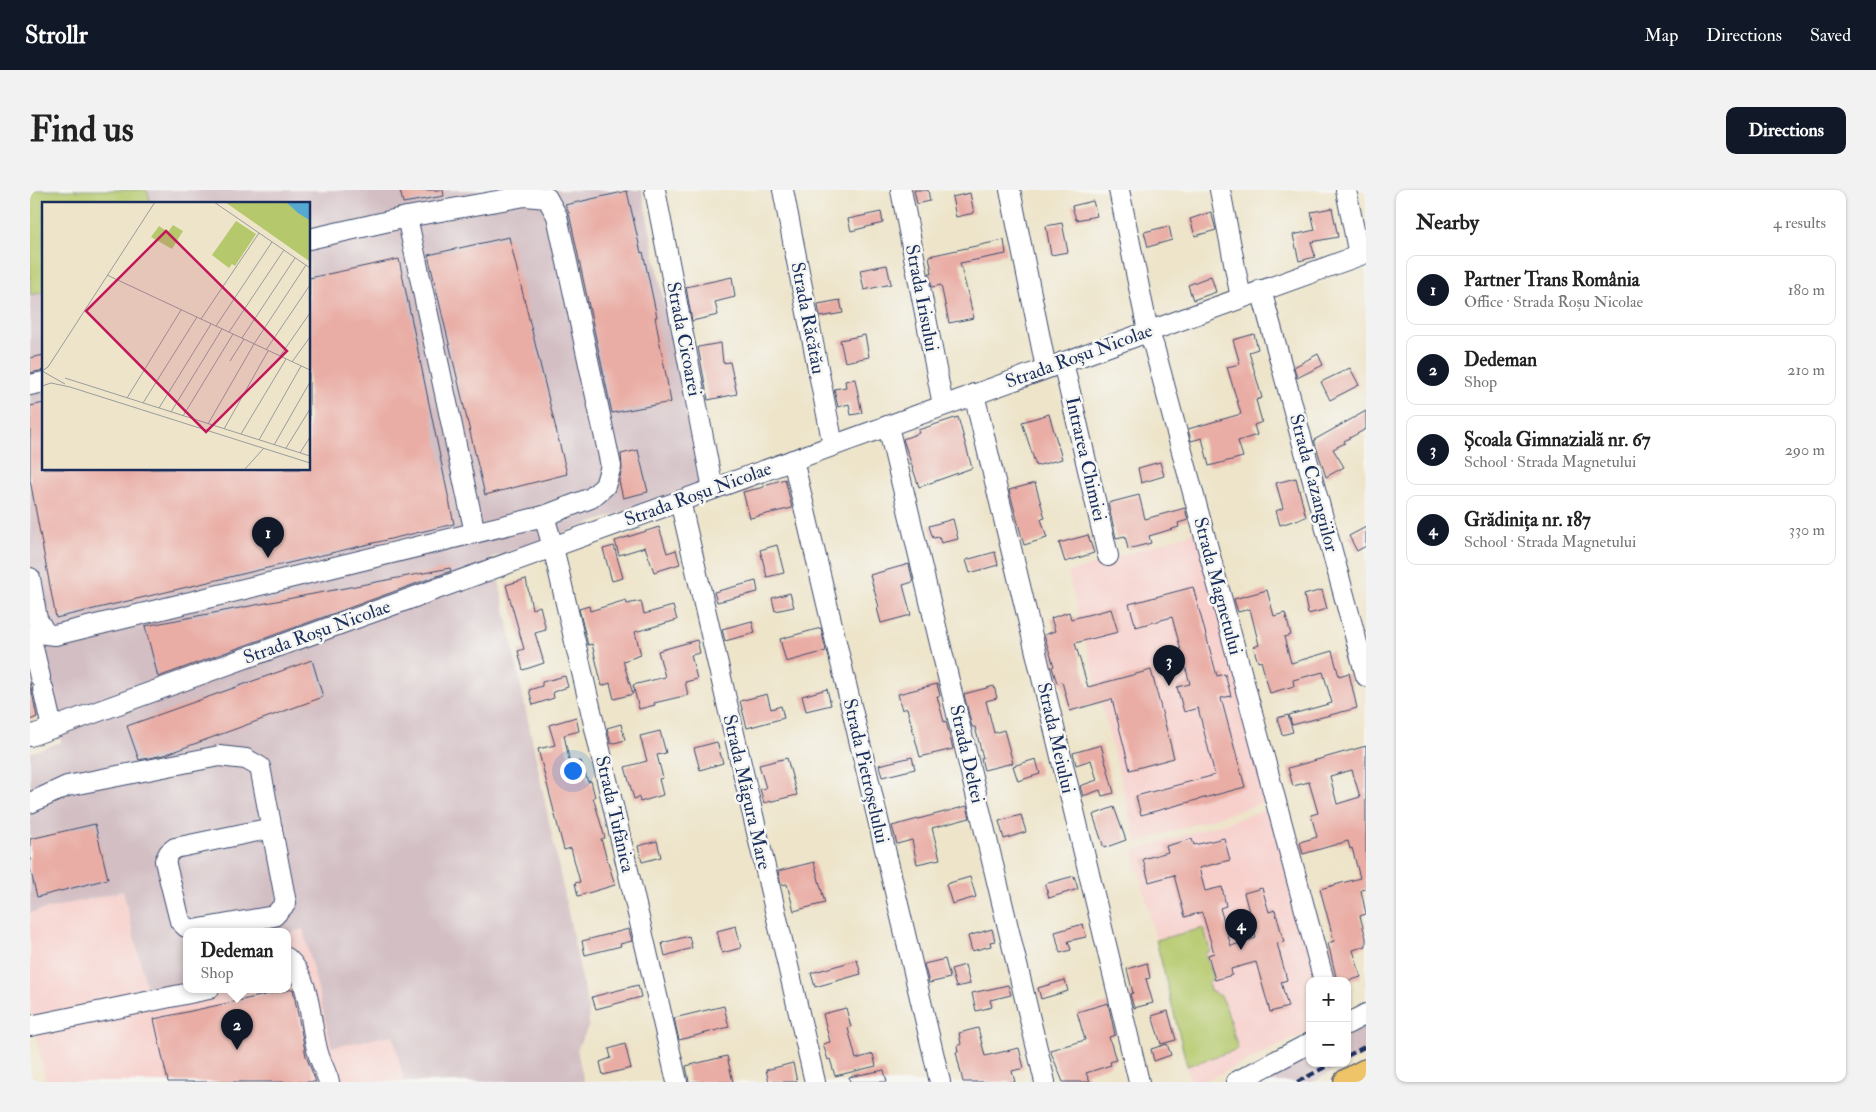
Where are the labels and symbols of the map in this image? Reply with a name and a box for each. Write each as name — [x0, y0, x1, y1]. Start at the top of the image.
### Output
inset map — [42, 202, 310, 470]
street label: Strada Irisului — [900, 242, 944, 354]
street label: Strada Răcătău — [785, 260, 831, 376]
street label: Strada Cicoarei — [661, 280, 707, 398]
street label: Strada Roșu Nicolae — [1002, 318, 1156, 394]
street label: Intrarea Chimiei — [1060, 395, 1112, 523]
street label: Strada Cazangiilor — [1284, 411, 1344, 555]
street label: Strada Roșu Nicolae — [621, 456, 775, 532]
street label: Strada Magnetului — [1188, 514, 1248, 658]
pin: 1 — [252, 517, 284, 558]
street label: Strada Roșu Nicolae — [240, 594, 394, 670]
pin: 3 — [1153, 645, 1185, 686]
street label: Strada Meiului — [1032, 680, 1080, 796]
street label: Strada Pietroșelului — [838, 696, 894, 846]
street label: Strada Deltei — [944, 703, 990, 805]
street label: Strada Măgura Mare — [718, 712, 776, 872]
street label: Strada Tufănica — [590, 753, 640, 875]
your location — [560, 758, 586, 784]
pin: 4 — [1225, 909, 1257, 950]
pin: 2 — [221, 1009, 253, 1050]

